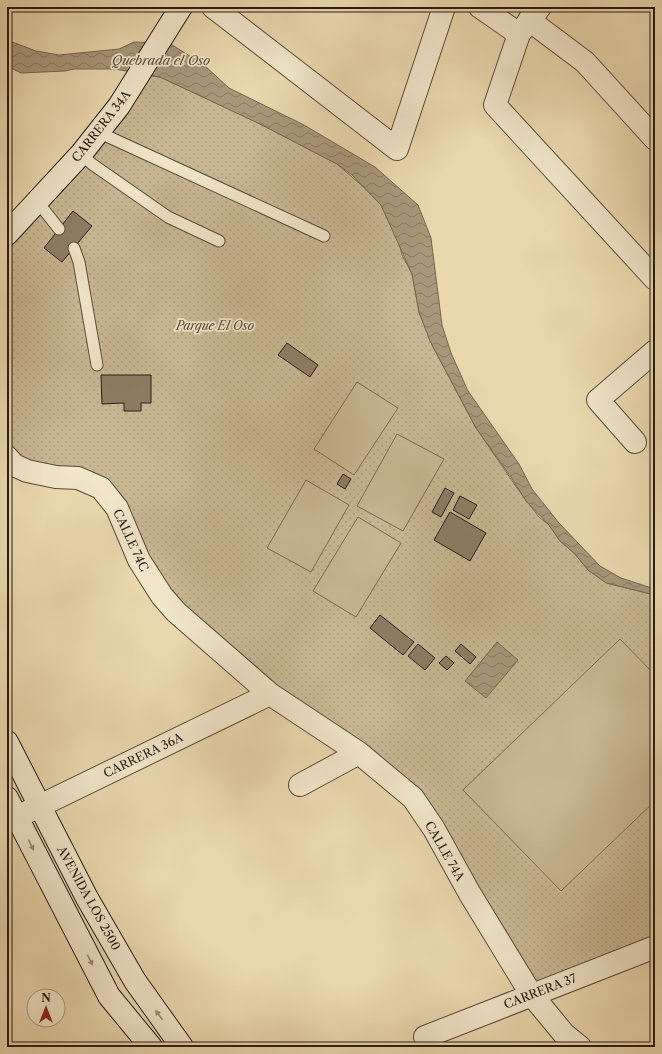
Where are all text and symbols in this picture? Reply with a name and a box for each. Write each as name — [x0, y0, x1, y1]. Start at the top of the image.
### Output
water label: Quebrada el Oso — [112, 52, 210, 68]
street label: CARRERA 34A — [68, 86, 134, 165]
park label: Parque El Oso — [175, 318, 254, 333]
street label: CALLE 74C — [110, 506, 152, 574]
street label: CARRERA 36A — [101, 729, 186, 781]
street label: CALLE 74A — [422, 818, 469, 885]
one-way arrow — [28, 839, 34, 850]
street label: AVENIDA LOS 2500 — [54, 842, 124, 953]
one-way arrow — [87, 955, 94, 966]
street label: CARRERA 37 — [501, 970, 579, 1012]
north arrow — [26, 988, 66, 1028]
text: N — [41, 991, 51, 1005]
one-way arrow — [155, 1010, 164, 1021]

